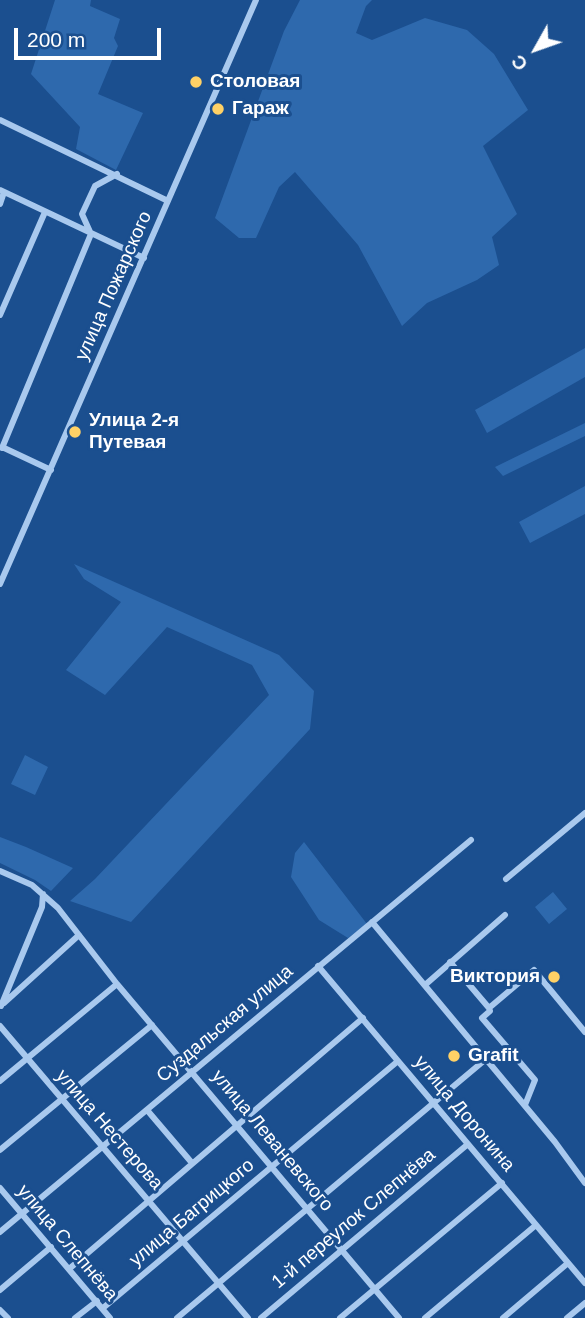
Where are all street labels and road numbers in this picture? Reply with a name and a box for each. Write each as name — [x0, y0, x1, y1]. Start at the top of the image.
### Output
street label: улица Пожарского — [71, 208, 157, 364]
street label: Суздальская улица — [152, 960, 298, 1088]
street label: улица Доронина — [409, 1051, 519, 1177]
street label: улица Нестерова — [51, 1065, 167, 1195]
street label: улица Леваневского — [206, 1066, 338, 1216]
street label: 1-й переулок Слепнёва — [268, 1144, 440, 1294]
street label: улица Багрицкого — [125, 1154, 259, 1272]
street label: улица Слепнёва — [12, 1180, 122, 1306]

